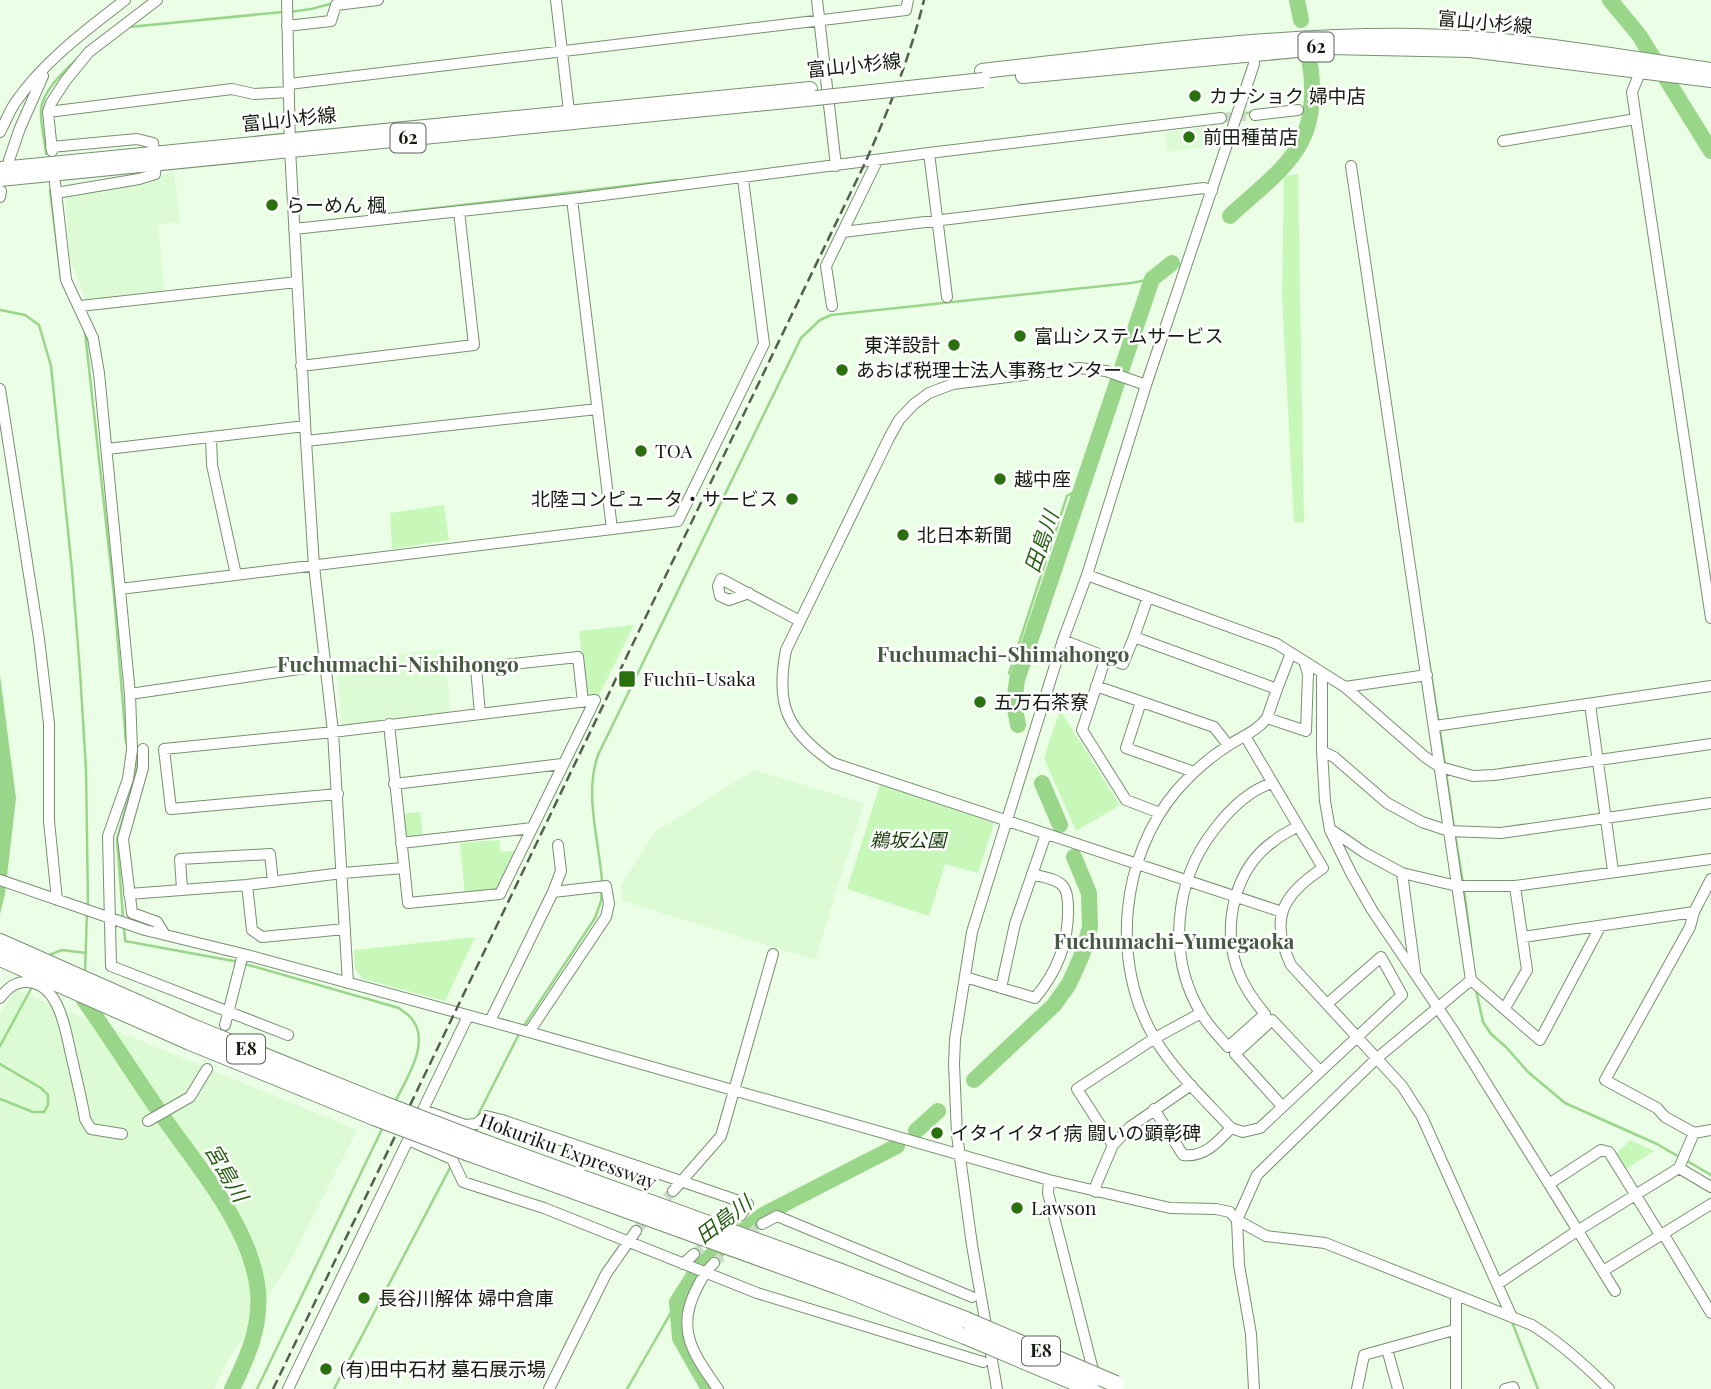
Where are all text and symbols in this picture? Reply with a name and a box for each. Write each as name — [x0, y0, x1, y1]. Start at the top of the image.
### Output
street label: 富山小杉線 — [1437, 4, 1534, 38]
road number: 62 — [1298, 32, 1334, 62]
street label: 富山小杉線 — [805, 46, 903, 82]
place label: カナショク 婦中店 — [1209, 82, 1366, 108]
marker: カナショク 婦中店 — [1187, 88, 1203, 104]
street label: 富山小杉線 — [240, 100, 338, 136]
place label: 前田種苗店 — [1203, 123, 1298, 149]
road number: 62 — [390, 124, 426, 153]
marker: 前田種苗店 — [1181, 129, 1197, 145]
place label: らーめん 楓 — [286, 191, 387, 217]
marker: らーめん 楓 — [264, 197, 280, 213]
place label: 富山システムサービス — [1034, 322, 1223, 348]
marker: 富山システムサービス — [1012, 328, 1028, 344]
place label: 東洋設計 — [864, 331, 940, 357]
marker: 東洋設計 — [946, 337, 962, 353]
place label: あおば税理士法人事務センター — [856, 356, 1122, 382]
marker: あおば税理士法人事務センター — [834, 362, 850, 378]
place label: TOA — [655, 437, 694, 463]
marker: TOA — [633, 443, 649, 459]
place label: 越中座 — [1014, 465, 1071, 491]
marker: 越中座 — [992, 471, 1008, 487]
place label: 北陸コンピュータ・サービス — [531, 485, 778, 511]
marker: 北陸コンピュータ・サービス — [784, 491, 800, 507]
water label: 田島川 — [1017, 505, 1064, 576]
place label: 北日本新聞 — [917, 521, 1012, 547]
marker: 北日本新聞 — [895, 527, 911, 543]
district label: Fuchumachi-Shimahongo — [877, 639, 1129, 667]
district label: Fuchumachi-Nishihongo — [277, 649, 519, 677]
place label: Fuchū-Usaka — [643, 665, 756, 691]
marker: Fuchū-Usaka — [617, 669, 637, 689]
place label: 五万石茶寮 — [994, 688, 1089, 714]
marker: 五万石茶寮 — [972, 694, 988, 710]
park label: 鵜坂公園 — [870, 826, 949, 852]
district label: Fuchumachi-Yumegaoka — [1054, 926, 1295, 954]
road number: E8 — [227, 1034, 265, 1064]
street label: Hokuriku Expressway — [476, 1106, 661, 1194]
place label: イタイイタイ病 闘いの顕彰碑 — [951, 1119, 1201, 1145]
marker: イタイイタイ病 闘いの顕彰碑 — [929, 1125, 945, 1141]
water label: 宮島川 — [200, 1138, 257, 1208]
water label: 田島川 — [689, 1187, 758, 1249]
place label: Lawson — [1031, 1194, 1097, 1220]
marker: Lawson — [1009, 1200, 1025, 1216]
place label: 長谷川解体 婦中倉庫 — [378, 1284, 554, 1310]
marker: 長谷川解体 婦中倉庫 — [356, 1290, 372, 1306]
road number: E8 — [1022, 1336, 1060, 1366]
place label: (有)田中石材 墓石展示場 — [340, 1355, 546, 1381]
marker: (有)田中石材 墓石展示場 — [318, 1361, 334, 1377]

